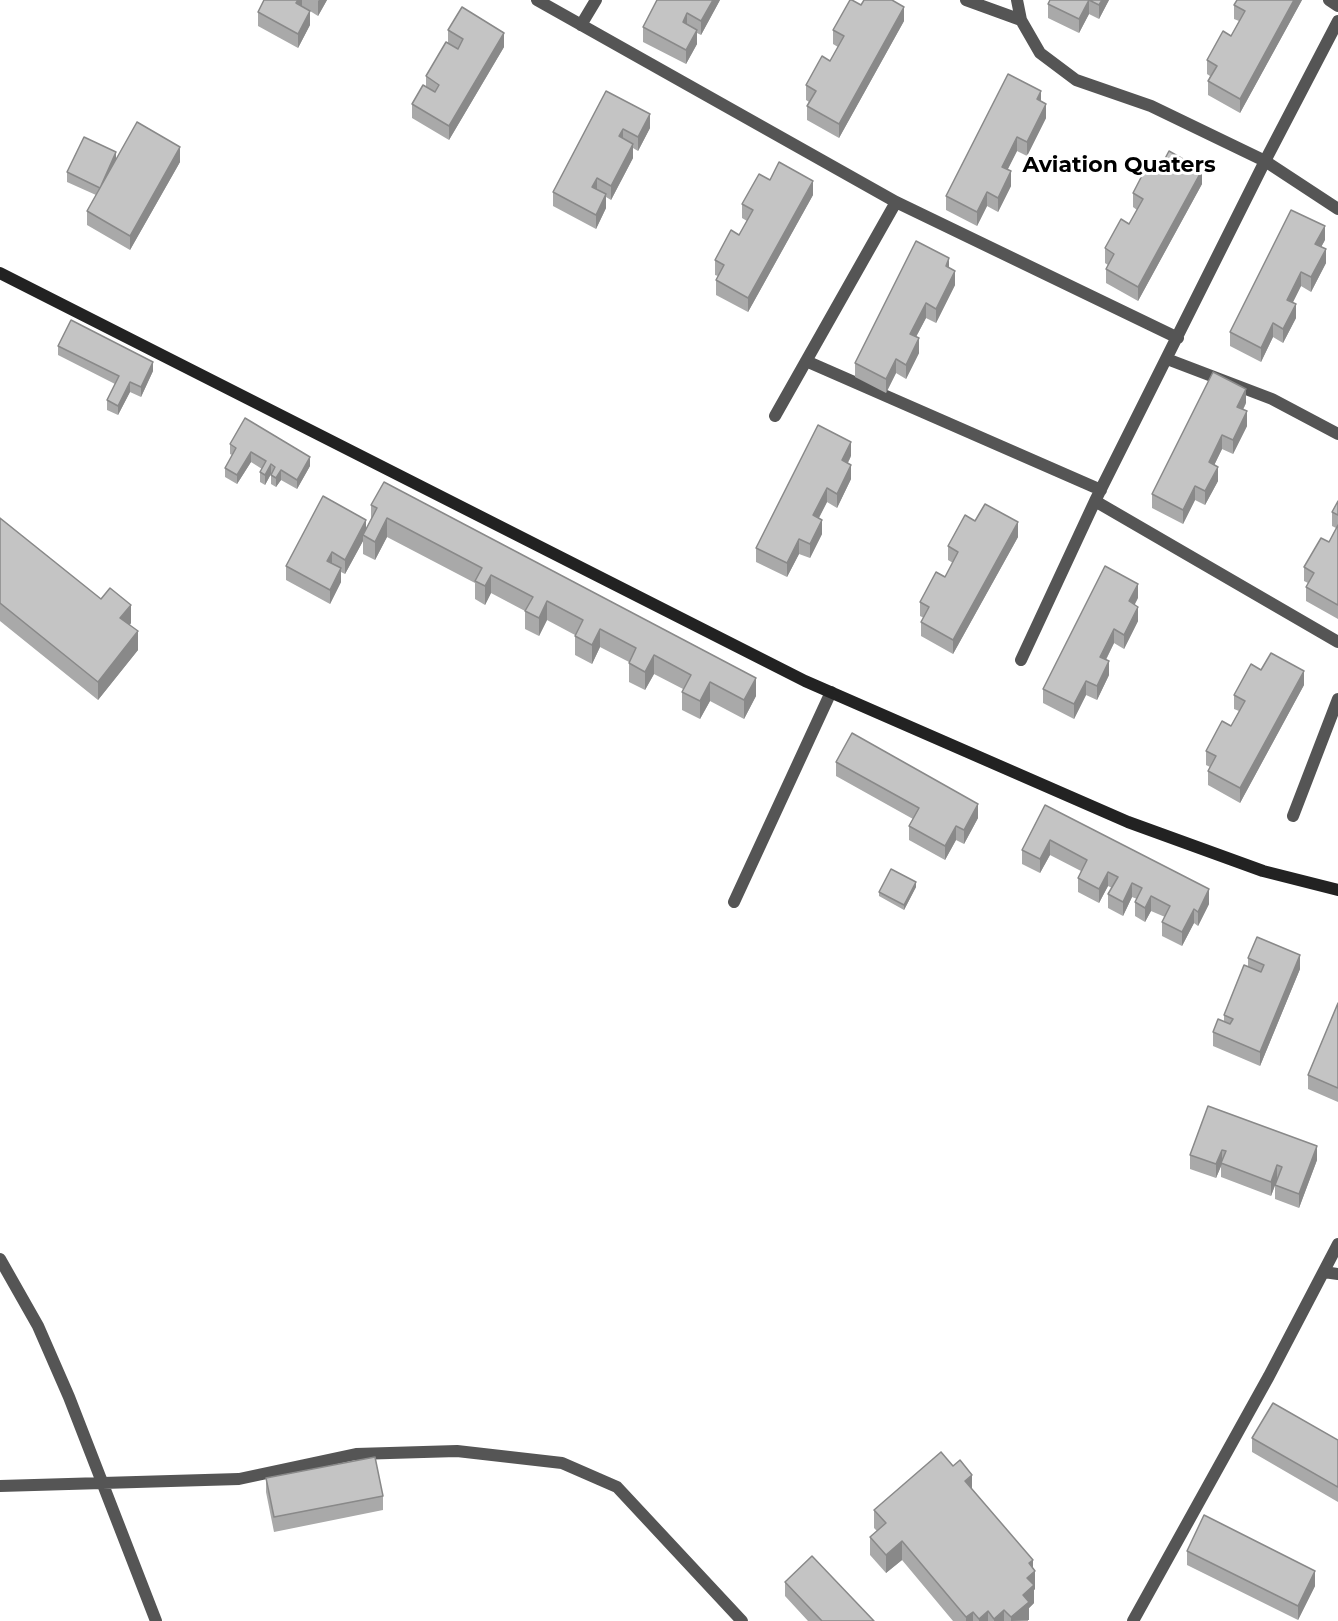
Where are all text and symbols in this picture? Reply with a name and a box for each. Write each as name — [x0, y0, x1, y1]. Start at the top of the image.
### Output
district label: Aviation Quaters — [1022, 153, 1216, 179]

